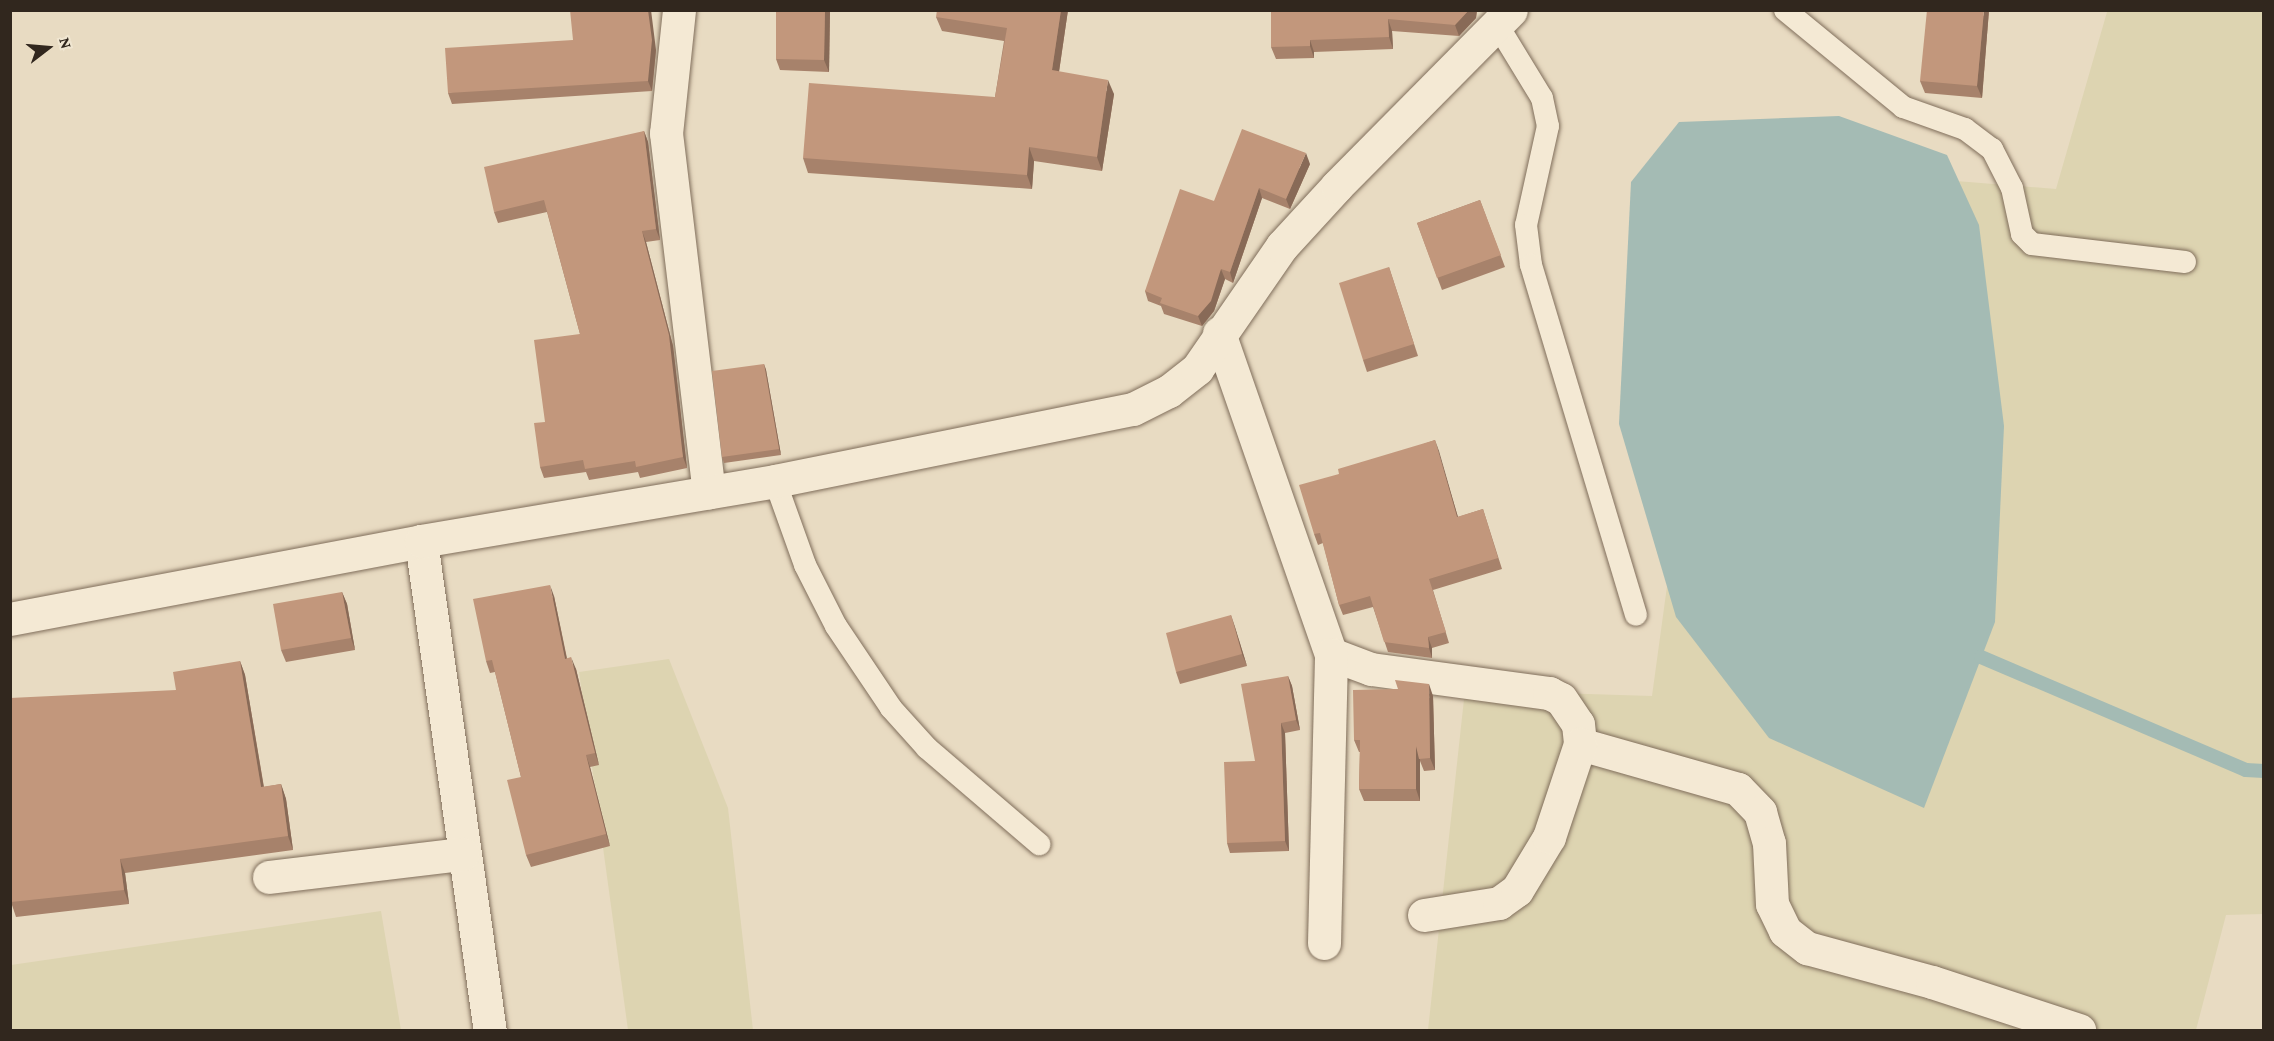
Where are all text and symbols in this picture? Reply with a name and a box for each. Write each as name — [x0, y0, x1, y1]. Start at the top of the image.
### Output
north arrow — [18, 18, 78, 78]
text: N — [56, 35, 75, 50]

